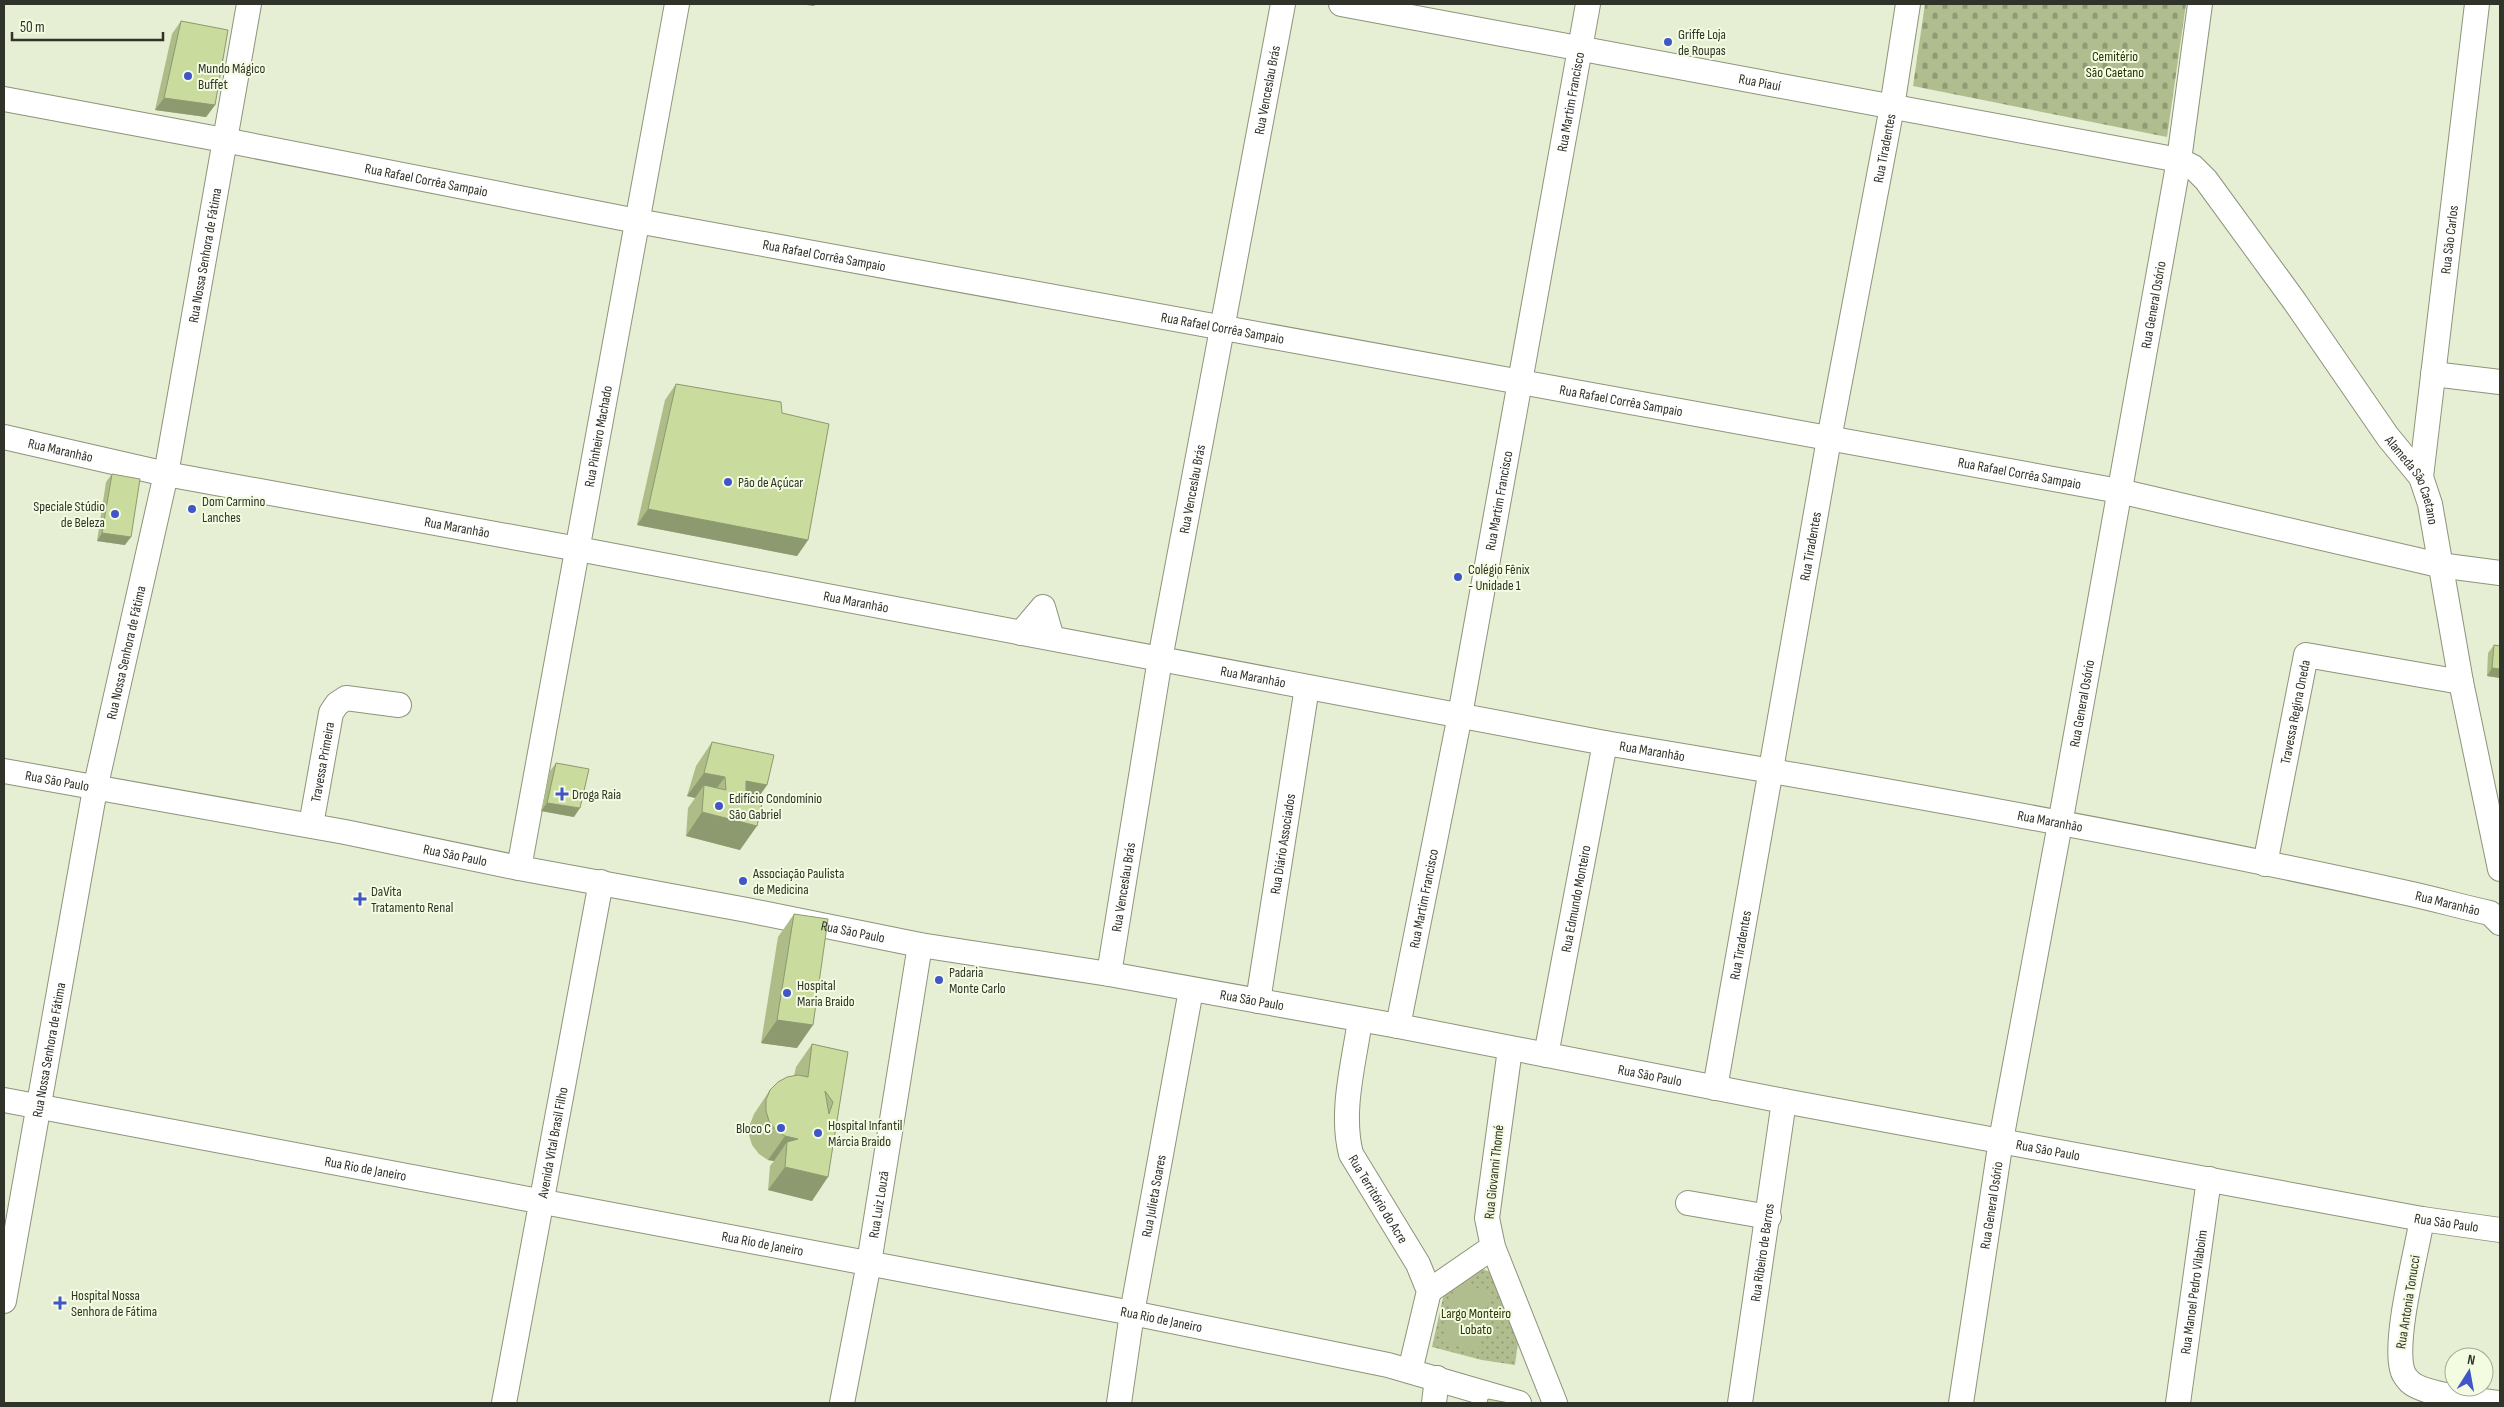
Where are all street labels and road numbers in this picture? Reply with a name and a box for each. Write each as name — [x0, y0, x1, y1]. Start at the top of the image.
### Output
street label: Rua Venceslau Brás — [1250, 44, 1284, 136]
street label: Rua Martim Francisco — [1553, 51, 1588, 153]
street label: Rua Piauí — [1737, 70, 1783, 94]
street label: Rua Tiradentes — [1869, 112, 1899, 184]
street label: Rua Rafael Corrêa Sampaio — [363, 159, 490, 200]
street label: Rua Nossa Senhora de Fátima — [184, 187, 225, 324]
street label: Rua São Carlos — [2437, 204, 2462, 275]
street label: Rua Rafael Corrêa Sampaio — [761, 236, 887, 275]
street label: Rua General Osório — [2137, 260, 2169, 350]
street label: Rua Rafael Corrêa Sampaio — [1160, 308, 1286, 347]
street label: Rua Rafael Corrêa Sampaio — [1558, 381, 1684, 420]
street label: Rua Pinheiro Machado — [580, 384, 616, 488]
street label: Alameda São Caetano — [2381, 431, 2442, 526]
street label: Rua Maranhão — [26, 434, 95, 466]
street label: Rua Venceslau Brás — [1175, 443, 1209, 535]
street label: Rua Martim Francisco — [1481, 449, 1516, 552]
street label: Rua Rafael Corrêa Sampaio — [1957, 453, 2083, 492]
street label: Rua Tiradentes — [1796, 510, 1825, 582]
street label: Rua Maranhão — [423, 513, 491, 541]
street label: Rua Nossa Senhora de Fátima — [102, 584, 149, 721]
street label: Rua Maranhão — [822, 587, 890, 616]
street label: Rua General Osório — [2065, 658, 2098, 748]
street label: Travessa Regina Oneda — [2276, 658, 2313, 765]
street label: Rua Maranhão — [1219, 662, 1287, 691]
street label: Travessa Primeira — [307, 721, 338, 803]
street label: Rua Maranhão — [1618, 737, 1686, 765]
street label: Rua São Paulo — [24, 766, 91, 795]
street label: Rua Diário Associados — [1266, 792, 1299, 895]
street label: Rua Maranhão — [2016, 806, 2084, 835]
street label: Rua São Paulo — [422, 840, 489, 870]
street label: Rua Venceslau Brás — [1107, 841, 1139, 933]
street label: Rua Edmundo Monteiro — [1557, 844, 1594, 954]
street label: Rua Martim Francisco — [1405, 847, 1442, 950]
street label: Rua Maranhão — [2414, 887, 2482, 919]
street label: Rua Tiradentes — [1726, 909, 1755, 981]
street label: Rua São Paulo — [819, 917, 887, 946]
street label: Rua Nossa Senhora de Fátima — [28, 981, 69, 1119]
street label: Rua São Paulo — [1219, 986, 1286, 1014]
street label: Rua São Paulo — [1617, 1060, 1684, 1090]
street label: Avenida Vital Brasil Filho — [534, 1085, 571, 1200]
street label: Rua Giovanni Thomé — [1481, 1124, 1507, 1220]
street label: Rua São Paulo — [2015, 1136, 2082, 1164]
street label: Rua Rio de Janeiro — [323, 1152, 408, 1184]
street label: Rua Território do Acre — [1345, 1152, 1412, 1246]
street label: Rua Julieta Soares — [1138, 1153, 1169, 1238]
street label: Rua General Osório — [1976, 1160, 2006, 1250]
street label: Rua Luiz Louzã — [865, 1169, 892, 1239]
street label: Rua Ribeiro de Barros — [1746, 1202, 1777, 1303]
street label: Rua São Paulo — [2413, 1209, 2480, 1235]
street label: Rua Rio de Janeiro — [720, 1227, 805, 1259]
street label: Rua Manoel Pedro Vilaboim — [2176, 1229, 2210, 1355]
street label: Rua Antonia Tonucci — [2392, 1254, 2424, 1350]
street label: Rua Rio de Janeiro — [1119, 1303, 1204, 1336]

